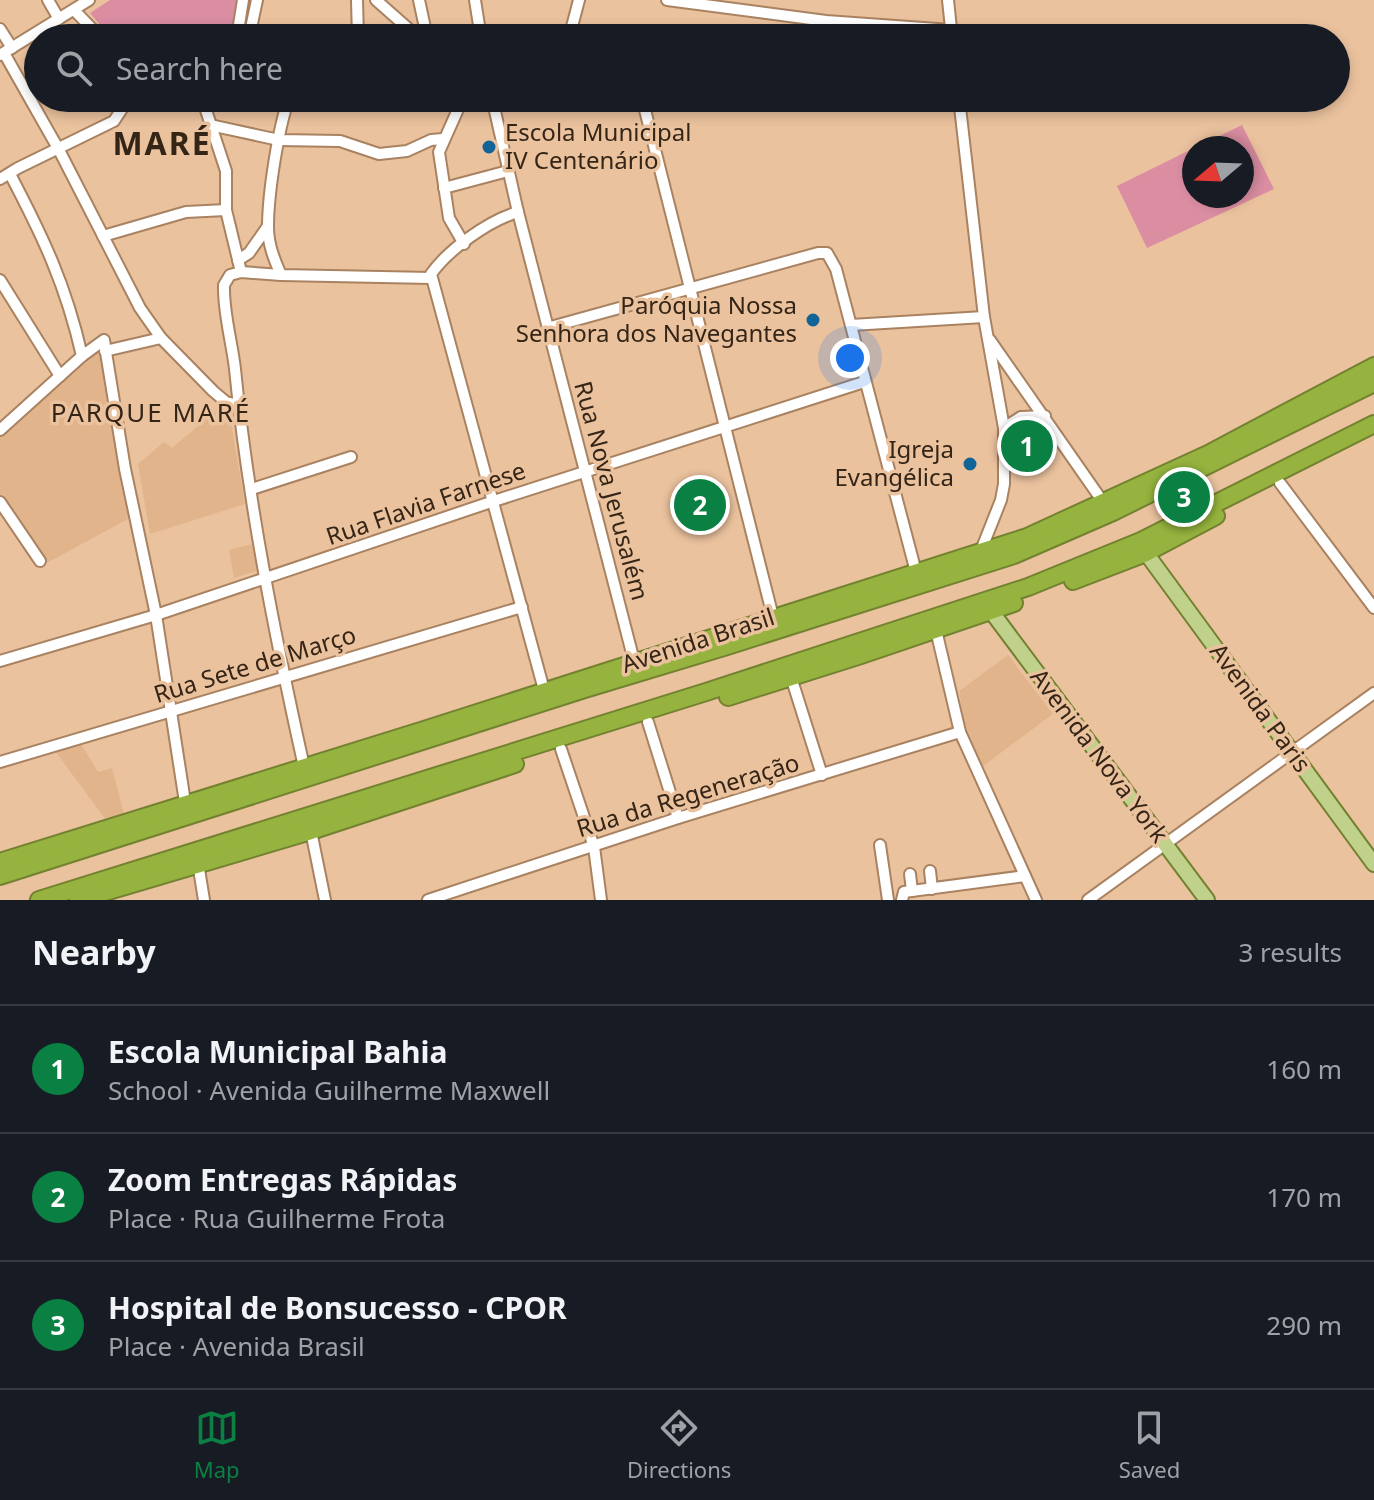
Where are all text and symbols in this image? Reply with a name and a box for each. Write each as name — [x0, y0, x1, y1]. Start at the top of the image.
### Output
search box — [24, 24, 1350, 112]
icon: search — [52, 46, 96, 90]
text: Search here — [116, 48, 283, 89]
place label: Escola Municipal IV Centenário — [505, 115, 692, 176]
district label: MARÉ — [112, 121, 212, 164]
north arrow — [1182, 136, 1254, 208]
marker: Escola Municipal IV Centenário — [480, 138, 498, 156]
place label: Paróquia Nossa Senhora dos Navegantes — [516, 288, 797, 349]
marker: Paróquia Nossa Senhora dos Navegantes — [804, 311, 822, 329]
your location — [830, 338, 870, 378]
street label: Rua Nova Jerusalém — [567, 377, 658, 604]
district label: PARQUE MARÉ — [51, 394, 251, 430]
pin: 1 — [1001, 416, 1053, 476]
place label: Igreja Evangélica — [835, 432, 954, 493]
street label: Rua Flavia Farnese — [321, 453, 530, 552]
marker: Igreja Evangélica — [961, 455, 979, 473]
pin: 3 — [1158, 467, 1210, 527]
pin: 2 — [674, 475, 726, 535]
street label: Avenida Brasil — [617, 599, 778, 680]
street label: Rua Sete de Março — [149, 617, 360, 710]
street label: Avenida Paris — [1203, 636, 1319, 778]
street label: Avenida Nova York — [1024, 661, 1177, 849]
street label: Rua da Regeneração — [572, 745, 803, 844]
text: Nearby — [32, 929, 156, 975]
text: 3 results — [1238, 934, 1342, 970]
text: Escola Municipal Bahia — [108, 1031, 448, 1072]
text: 1 — [51, 1051, 65, 1087]
text: 160 m — [1266, 1051, 1342, 1087]
text: School · Avenida Guilherme Maxwell — [108, 1072, 550, 1108]
text: Zoom Entregas Rápidas — [108, 1159, 457, 1200]
text: 2 — [51, 1179, 65, 1215]
text: 170 m — [1266, 1179, 1342, 1215]
text: Place · Rua Guilherme Frota — [108, 1200, 445, 1236]
text: Hospital de Bonsucesso - CPOR — [108, 1287, 567, 1328]
text: 3 — [51, 1307, 65, 1343]
text: 290 m — [1266, 1307, 1342, 1343]
text: Place · Avenida Brasil — [108, 1328, 365, 1364]
tab: Map — [194, 1406, 240, 1484]
tab: Directions — [627, 1406, 731, 1484]
tab: Saved — [1119, 1406, 1180, 1484]

